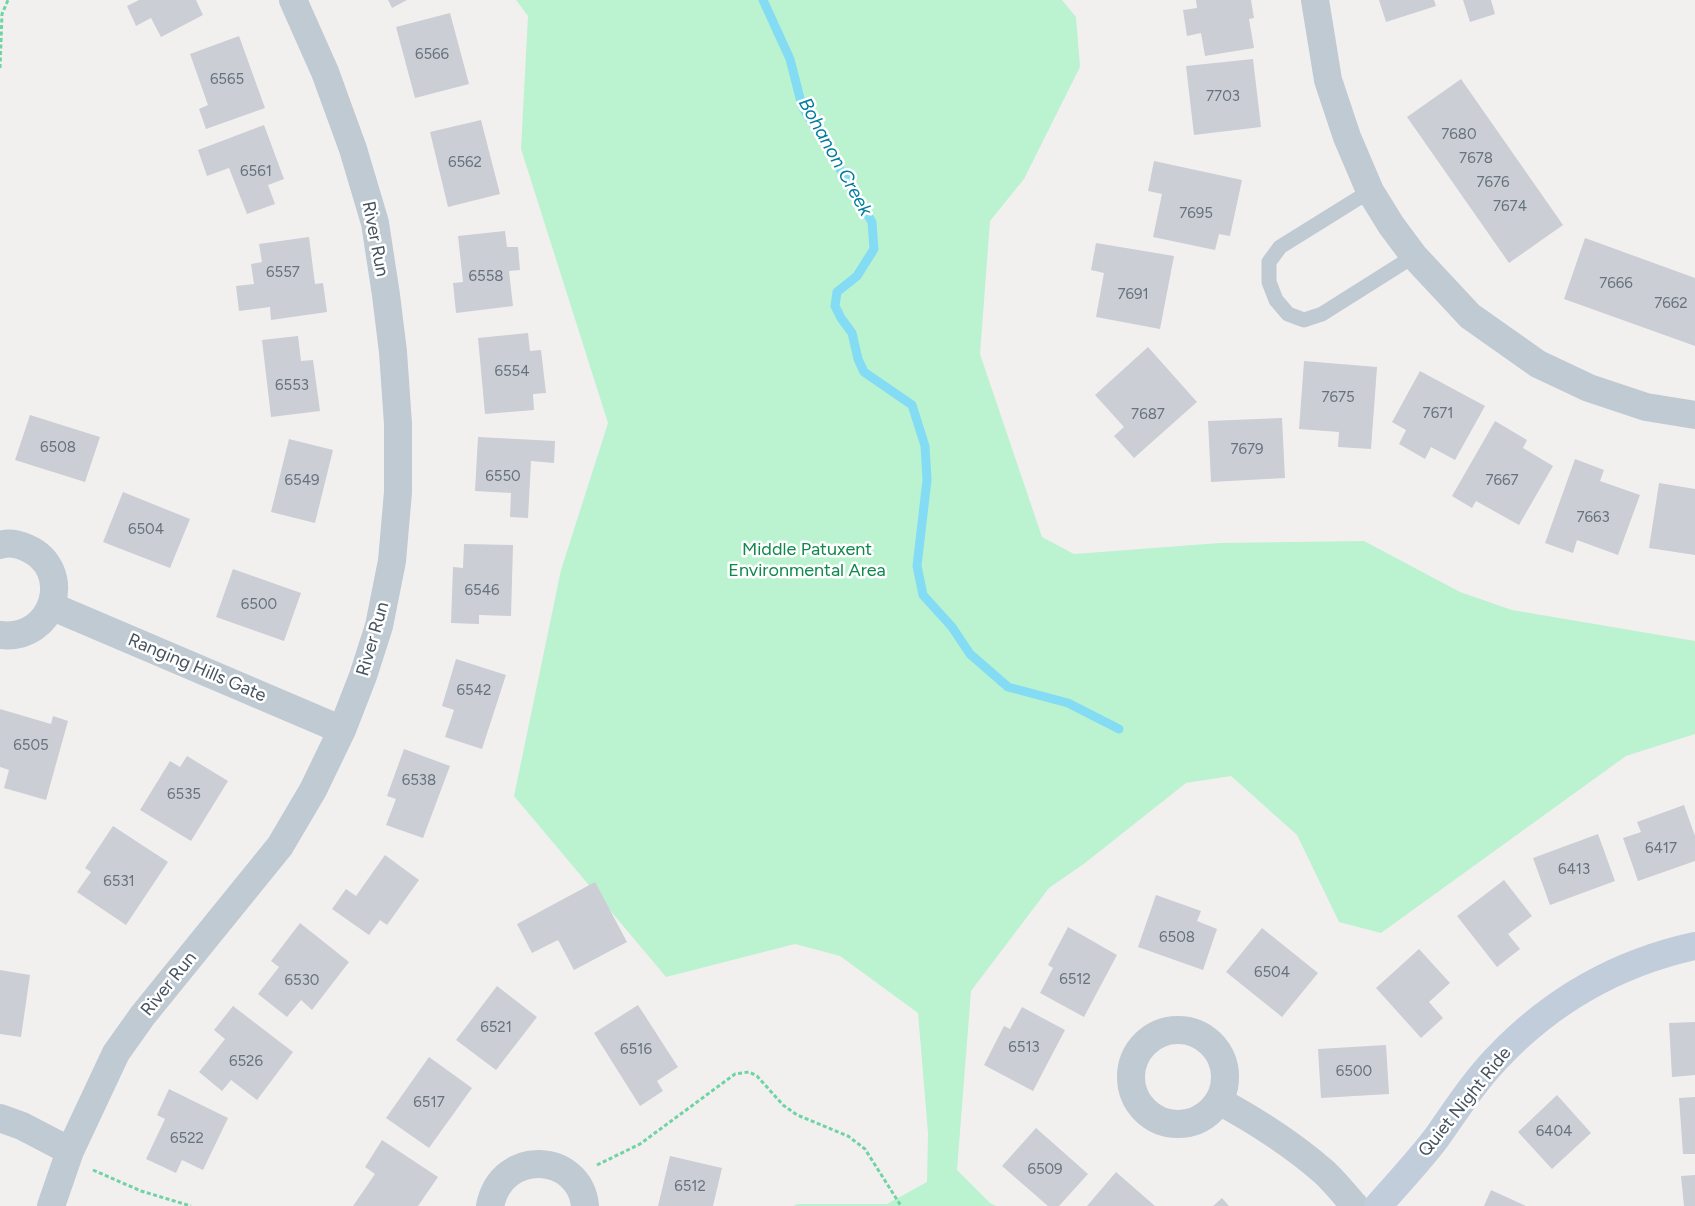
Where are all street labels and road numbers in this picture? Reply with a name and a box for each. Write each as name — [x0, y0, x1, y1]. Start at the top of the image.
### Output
street label: River Run — [357, 199, 393, 279]
street label: River Run — [352, 599, 394, 679]
street label: Ranging Hills Gate — [125, 629, 269, 707]
street label: River Run — [137, 948, 201, 1020]
street label: Quiet Night Ride — [1414, 1043, 1516, 1161]

